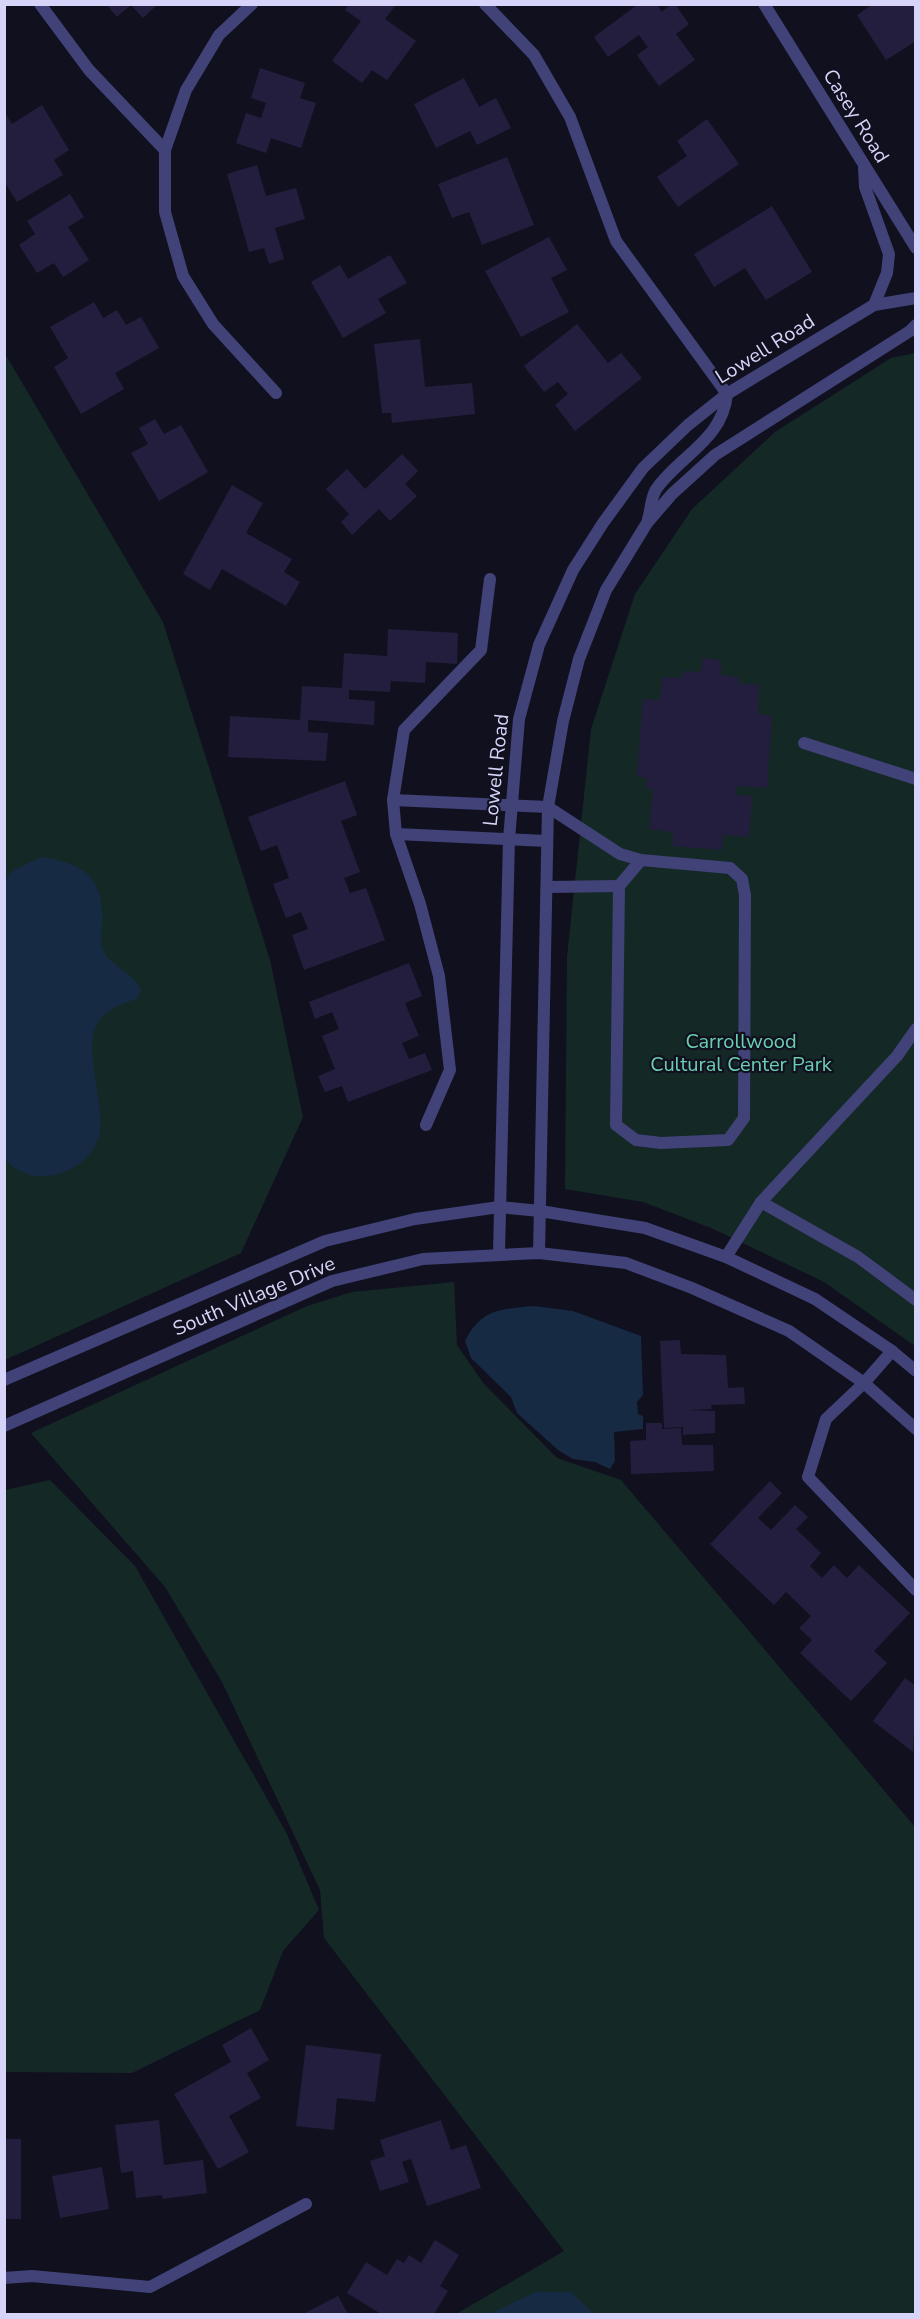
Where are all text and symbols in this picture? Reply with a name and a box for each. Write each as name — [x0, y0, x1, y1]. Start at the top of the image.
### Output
street label: Casey Road — [817, 64, 895, 168]
street label: Lowell Road — [710, 308, 820, 390]
street label: Lowell Road — [477, 713, 515, 827]
park label: Carrollwood Cultural Center Park — [650, 1028, 833, 1078]
street label: South Village Drive — [169, 1250, 339, 1342]

